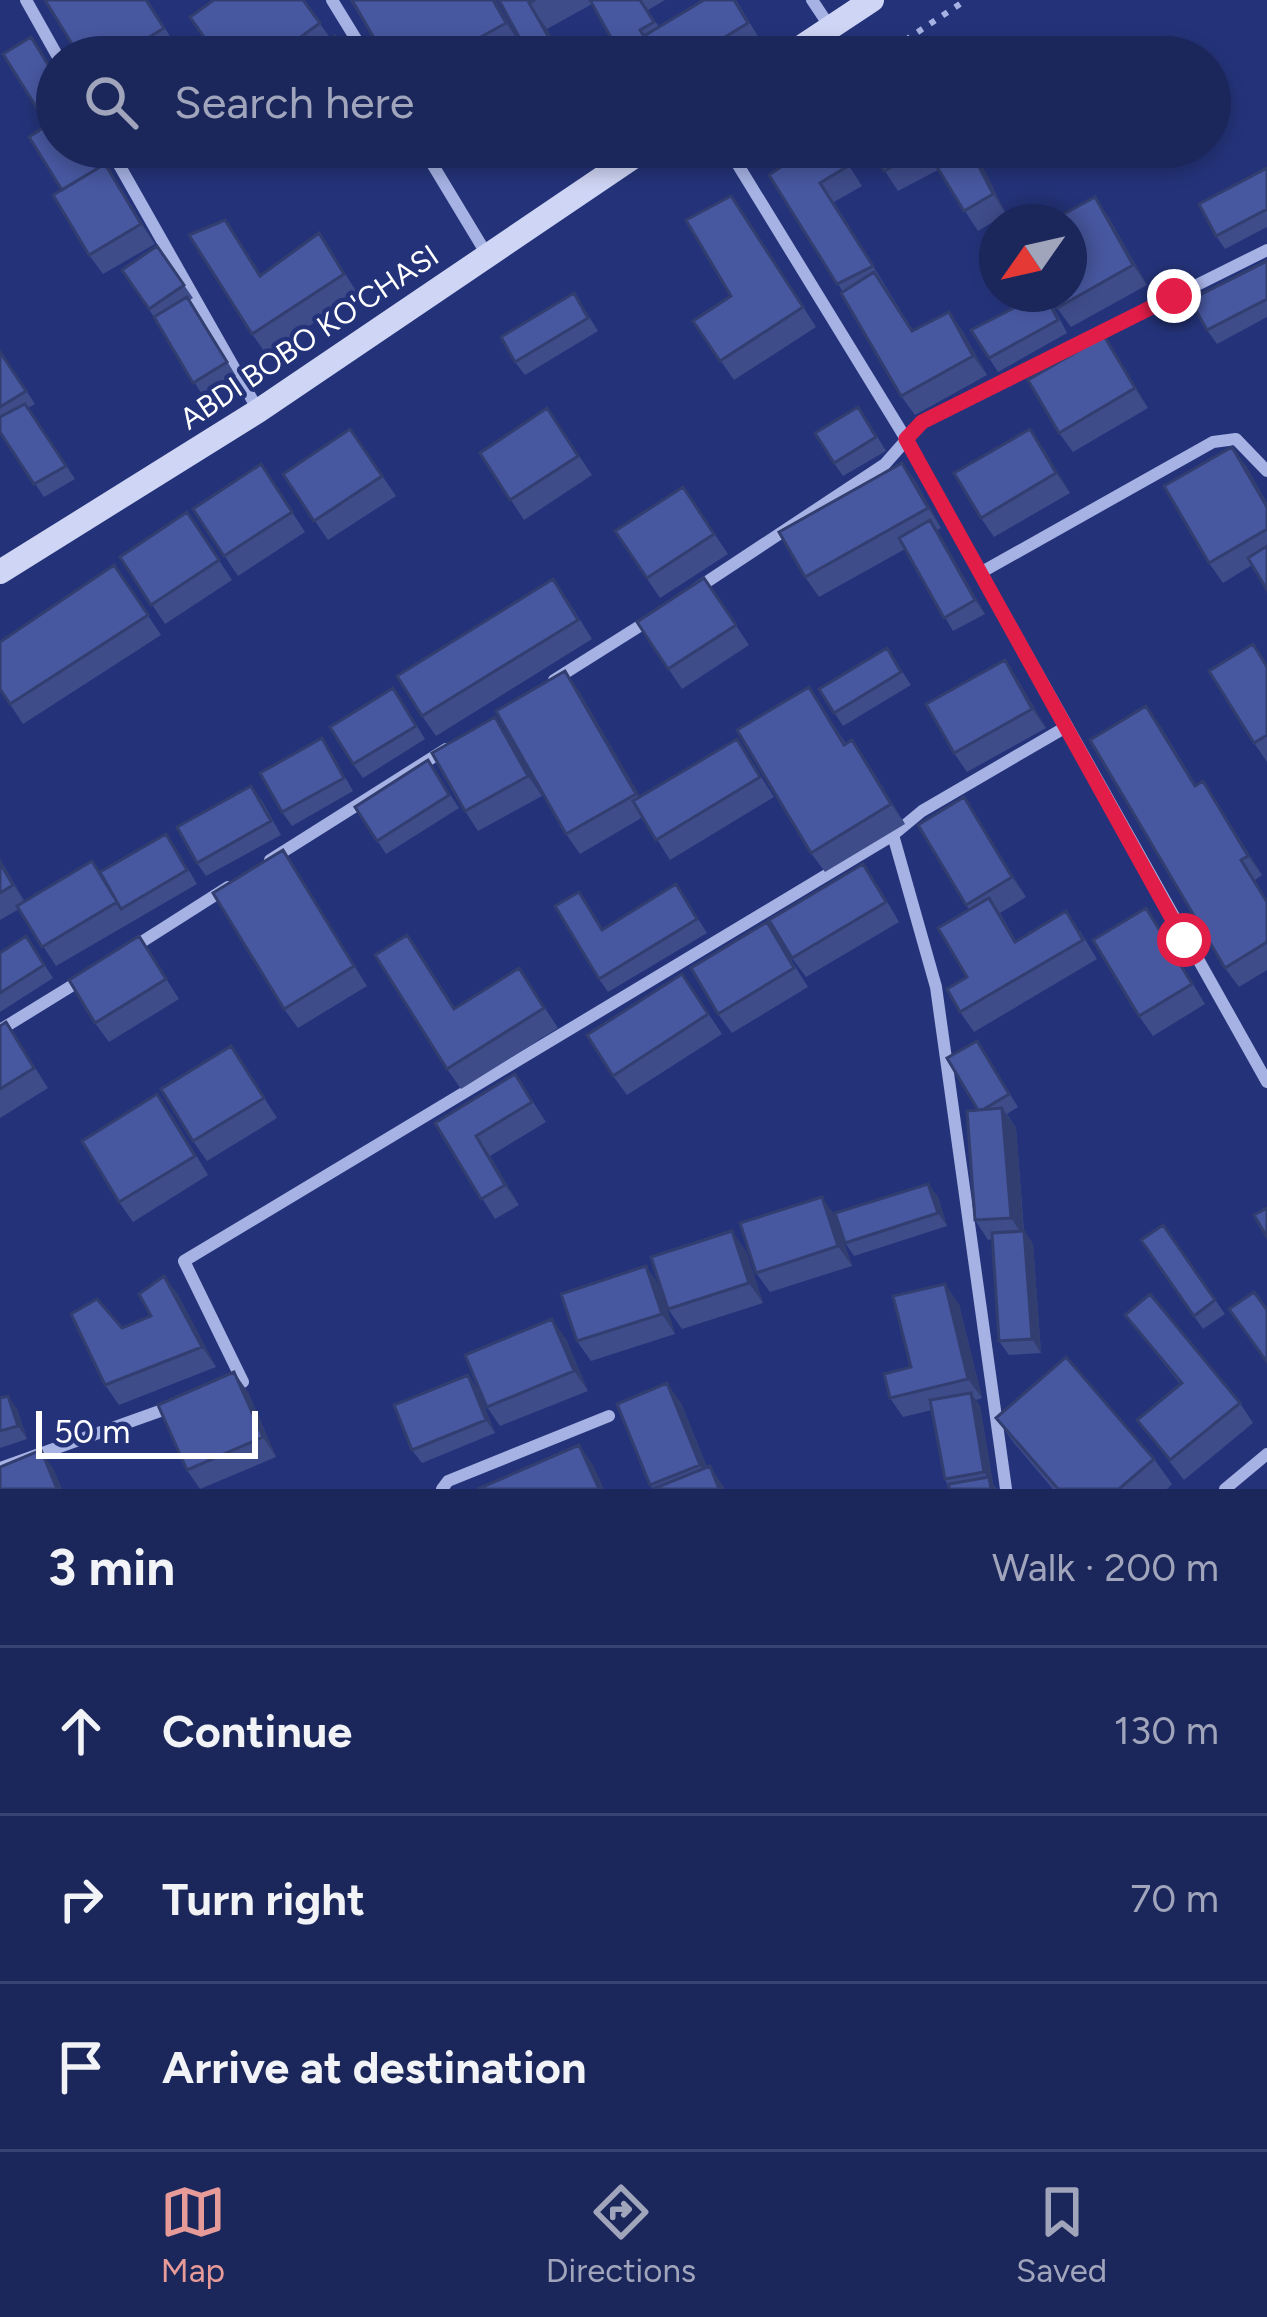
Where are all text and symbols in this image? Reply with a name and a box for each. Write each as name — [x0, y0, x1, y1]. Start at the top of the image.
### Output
search box — [36, 36, 1231, 168]
icon: search — [78, 69, 144, 135]
text: Search here — [174, 75, 414, 129]
north arrow — [979, 204, 1087, 312]
street label: ABDI BOBO KO'CHASI — [173, 237, 445, 437]
route end — [1147, 269, 1201, 323]
route start — [1157, 913, 1211, 967]
scale bar — [36, 1405, 258, 1458]
text: 50 m — [54, 1412, 130, 1451]
text: 3 min — [48, 1537, 175, 1598]
text: Walk · 200 m — [992, 1544, 1219, 1591]
icon: ahead — [48, 1698, 114, 1764]
text: Continue — [162, 1704, 352, 1758]
text: 130 m — [1114, 1707, 1219, 1754]
icon: right — [48, 1866, 114, 1932]
text: Turn right — [162, 1872, 365, 1926]
text: 70 m — [1130, 1875, 1219, 1922]
icon: arrive — [48, 2034, 114, 2100]
text: Arrive at destination — [162, 2040, 586, 2094]
tab: Map — [160, 2179, 226, 2290]
tab: Directions — [546, 2179, 696, 2290]
tab: Saved — [1016, 2179, 1107, 2290]

